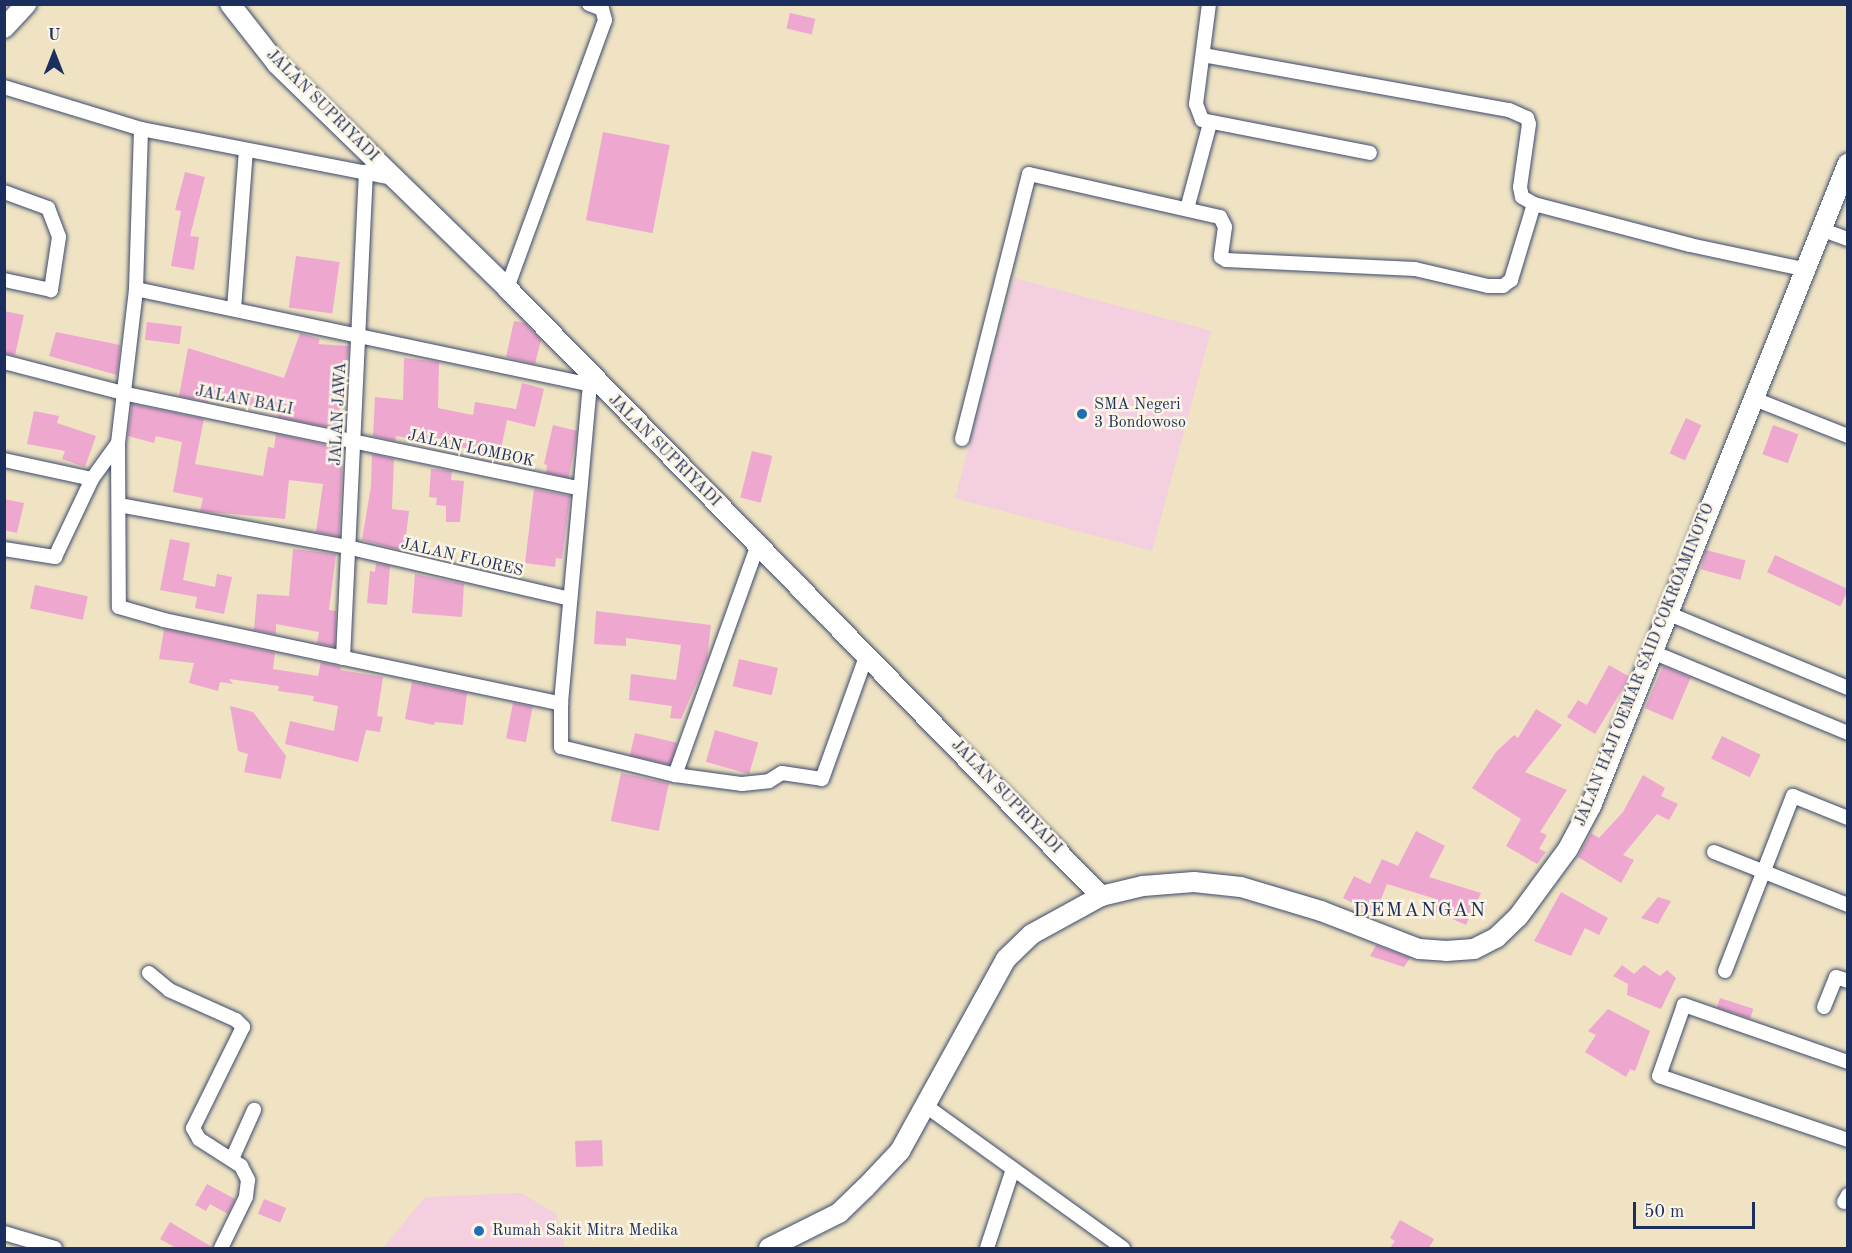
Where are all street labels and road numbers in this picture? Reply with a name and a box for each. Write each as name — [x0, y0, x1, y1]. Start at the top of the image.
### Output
street label: JALAN SUPRIYADI — [262, 46, 382, 166]
street label: JALAN JAWA — [327, 362, 351, 466]
street label: JALAN BALI — [193, 382, 295, 420]
street label: JALAN SUPRIYADI — [604, 391, 724, 511]
street label: JALAN LOMBOK — [406, 426, 536, 472]
street label: JALAN HAJI OEMAR SAID COKROAMINOTO — [1571, 501, 1719, 829]
street label: JALAN FLORES — [399, 535, 525, 581]
street label: JALAN SUPRIYADI — [947, 736, 1065, 858]

